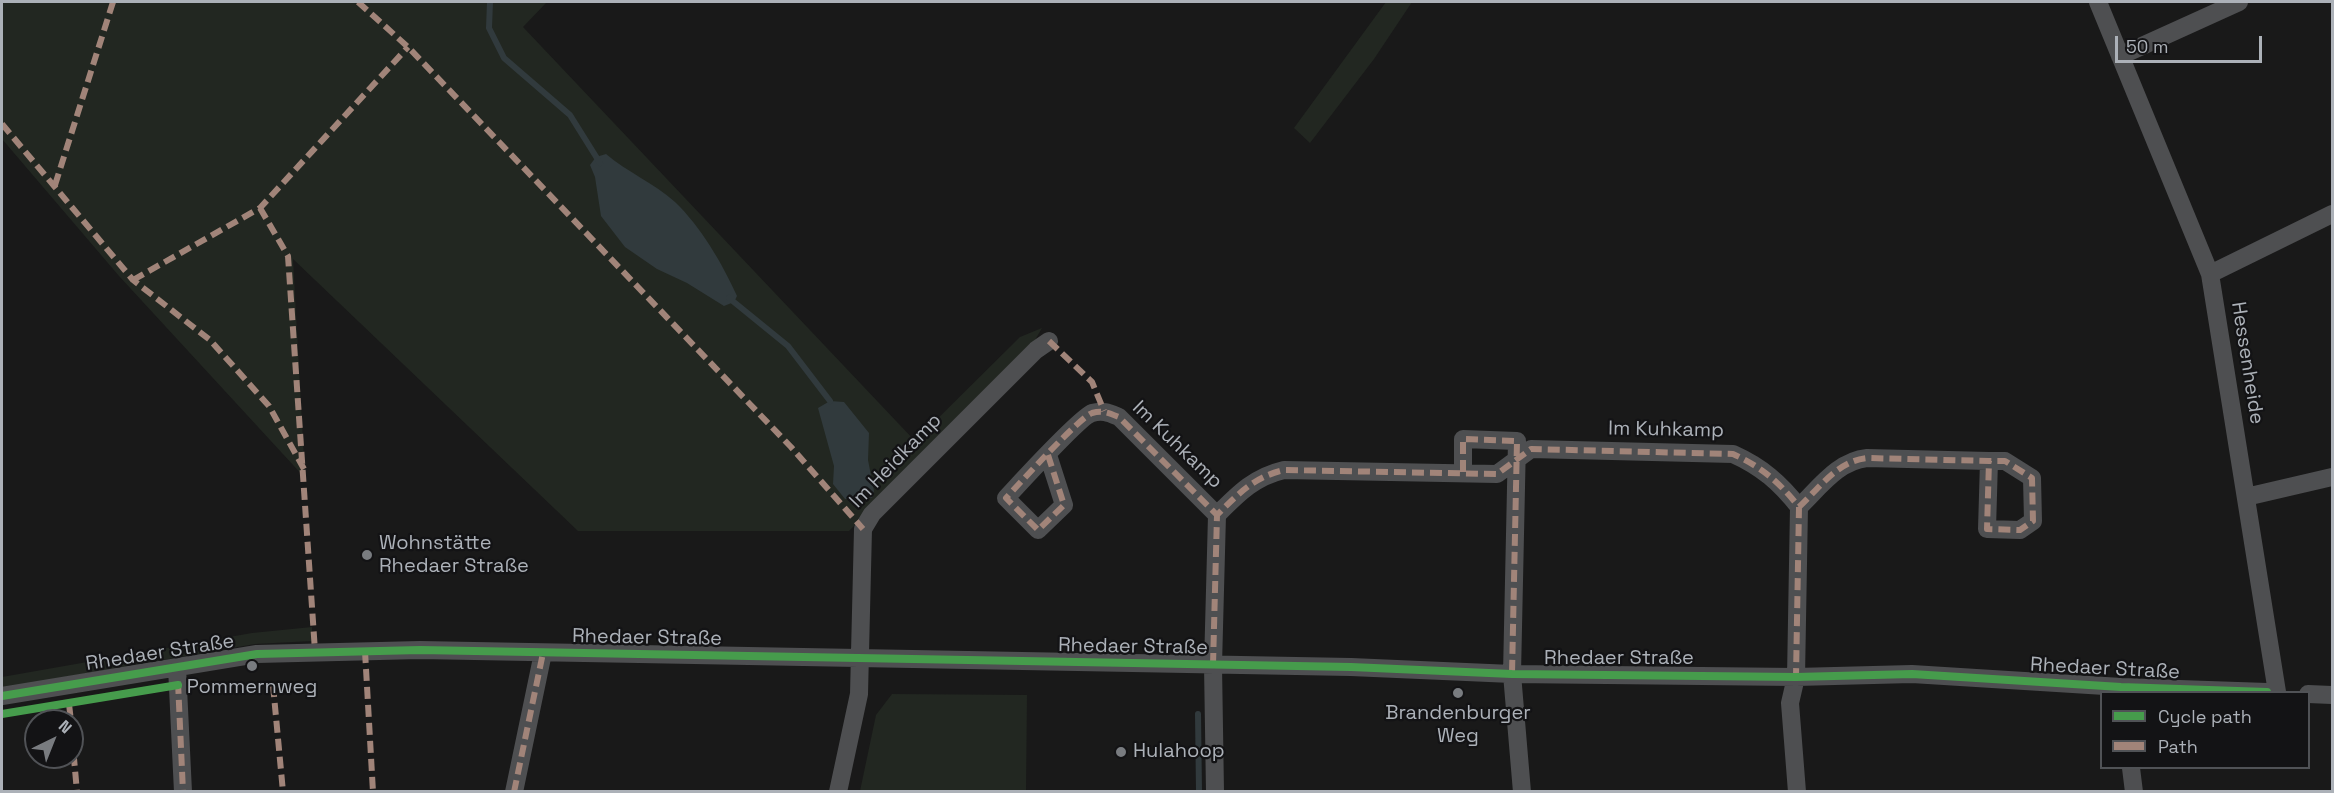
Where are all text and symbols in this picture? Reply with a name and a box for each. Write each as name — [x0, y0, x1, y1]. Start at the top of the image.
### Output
scale bar — [2118, 24, 2265, 62]
text: 50 m — [2126, 35, 2168, 58]
street label: Hessenheide — [2225, 300, 2269, 426]
street label: Im Kuhkamp — [1127, 396, 1227, 494]
street label: Im Heidkamp — [845, 409, 947, 513]
street label: Im Kuhkamp — [1608, 417, 1724, 443]
place label: Wohnstätte Rhedaer Straße — [379, 532, 529, 579]
marker: Wohnstätte Rhedaer Straße — [360, 548, 374, 562]
street label: Rhedaer Straße — [572, 625, 722, 651]
street label: Rhedaer Straße — [84, 629, 236, 677]
street label: Rhedaer Straße — [1058, 634, 1208, 660]
street label: Rhedaer Straße — [1544, 647, 1694, 671]
street label: Rhedaer Straße — [2030, 653, 2180, 685]
marker: Pommernweg — [245, 659, 259, 673]
place label: Pommernweg — [187, 676, 317, 700]
marker: Brandenburger Weg — [1451, 686, 1465, 700]
legend — [2100, 691, 2310, 769]
place label: Brandenburger Weg — [1385, 702, 1531, 749]
text: Cycle path — [2158, 705, 2252, 728]
north arrow — [24, 709, 84, 769]
text: N — [54, 716, 76, 738]
text: Path — [2158, 735, 2198, 758]
place label: Hulahoop — [1133, 740, 1225, 764]
marker: Hulahoop — [1114, 745, 1128, 759]

